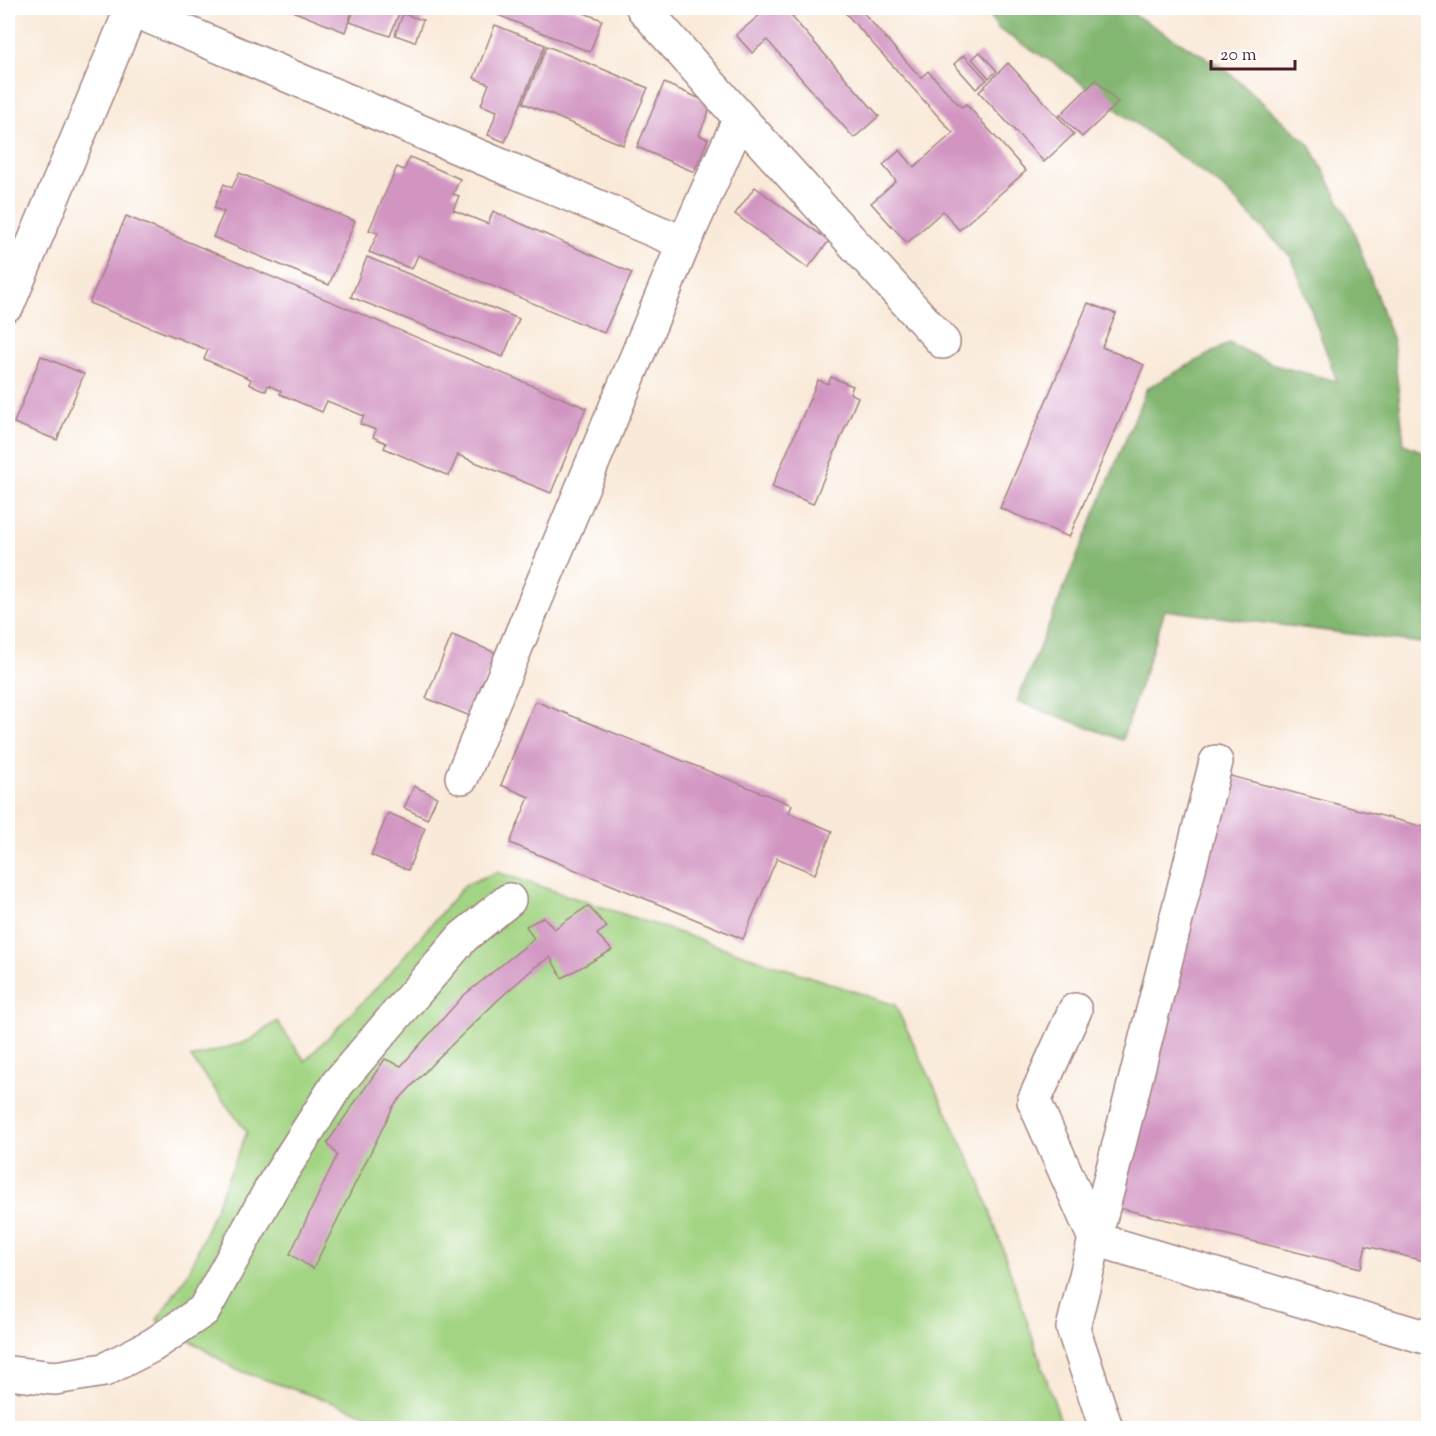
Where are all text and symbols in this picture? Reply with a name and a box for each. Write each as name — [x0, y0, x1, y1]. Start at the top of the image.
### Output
scale bar — [1211, 33, 1295, 71]
text: 20 m — [1220, 43, 1257, 69]

